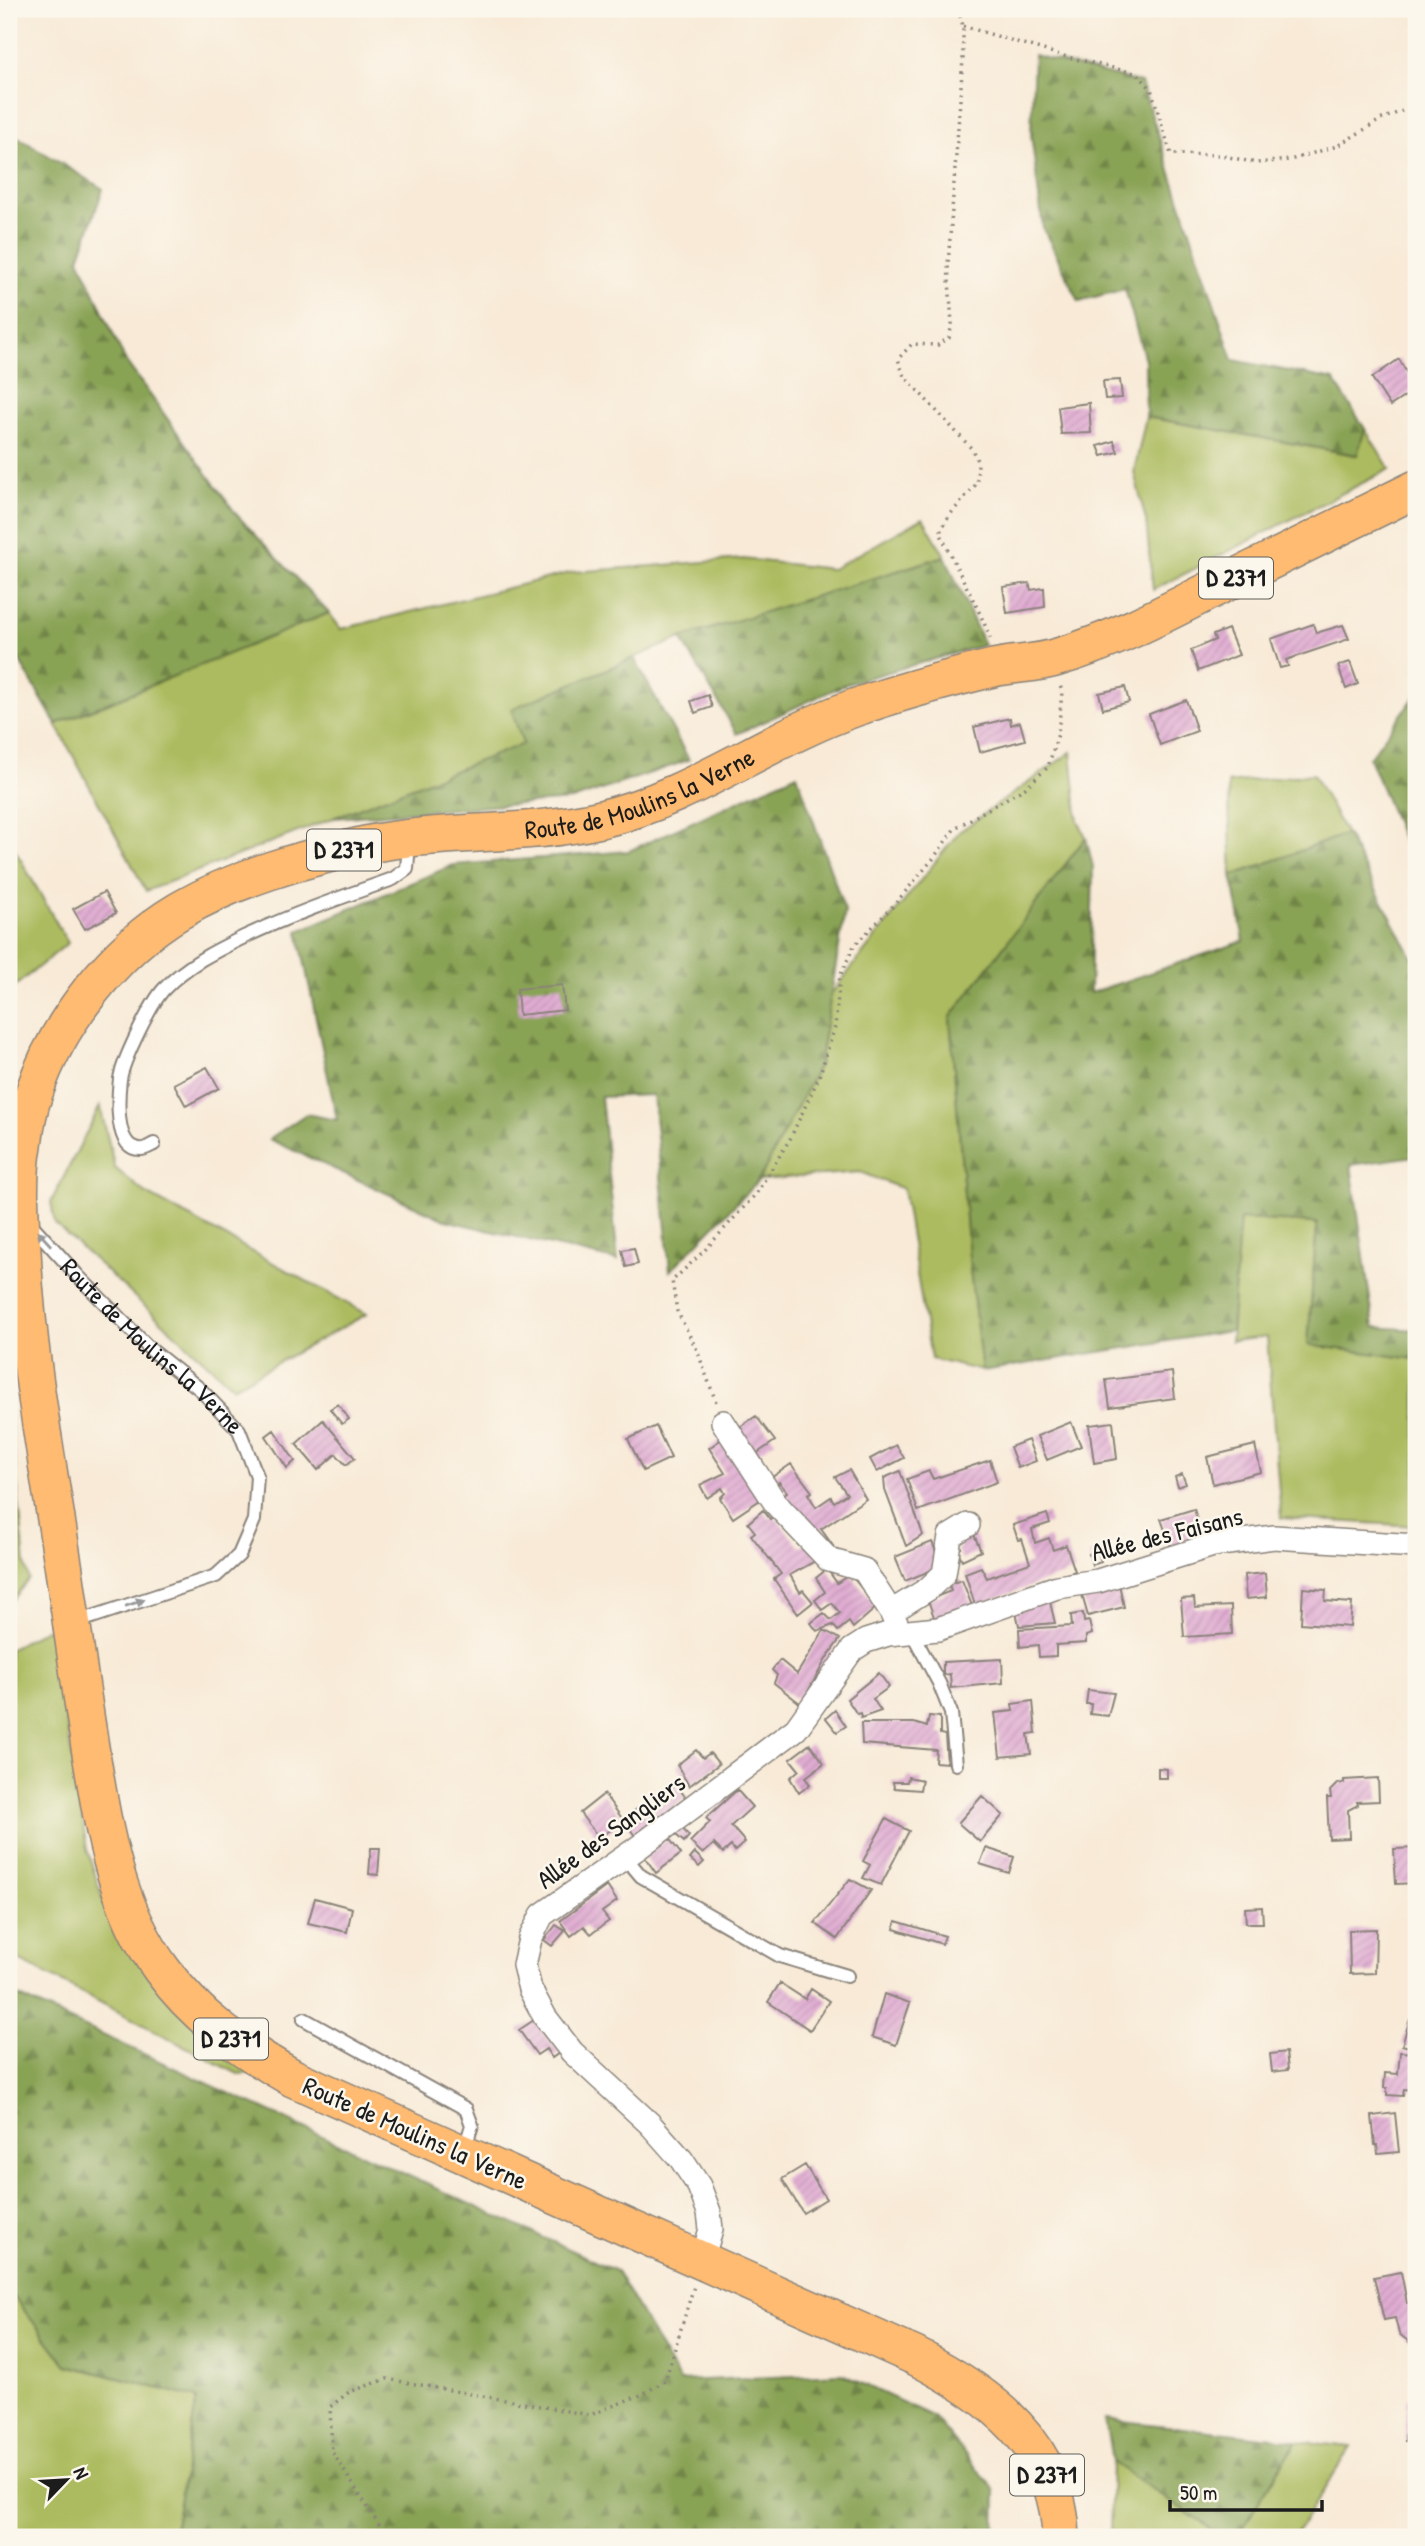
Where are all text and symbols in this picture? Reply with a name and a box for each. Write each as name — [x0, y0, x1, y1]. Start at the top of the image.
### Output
road number: D 2371 — [1199, 558, 1273, 598]
street label: Route de Moulins la Verne — [523, 739, 760, 847]
road number: D 2371 — [307, 830, 381, 870]
one-way arrow — [36, 1229, 52, 1247]
street label: Route de Moulins la Verne — [53, 1250, 252, 1442]
street label: Allée des Faisans — [1088, 1498, 1246, 1569]
one-way arrow — [125, 1597, 146, 1608]
street label: Allée des Sangliers — [529, 1765, 692, 1896]
road number: D 2371 — [194, 2018, 268, 2060]
street label: Route de Moulins la Verne — [298, 2067, 533, 2198]
north arrow — [32, 2444, 102, 2514]
road number: D 2371 — [1010, 2454, 1084, 2496]
text: N — [67, 2463, 95, 2483]
scale bar — [1170, 2469, 1322, 2513]
text: 50 m — [1180, 2478, 1217, 2507]

